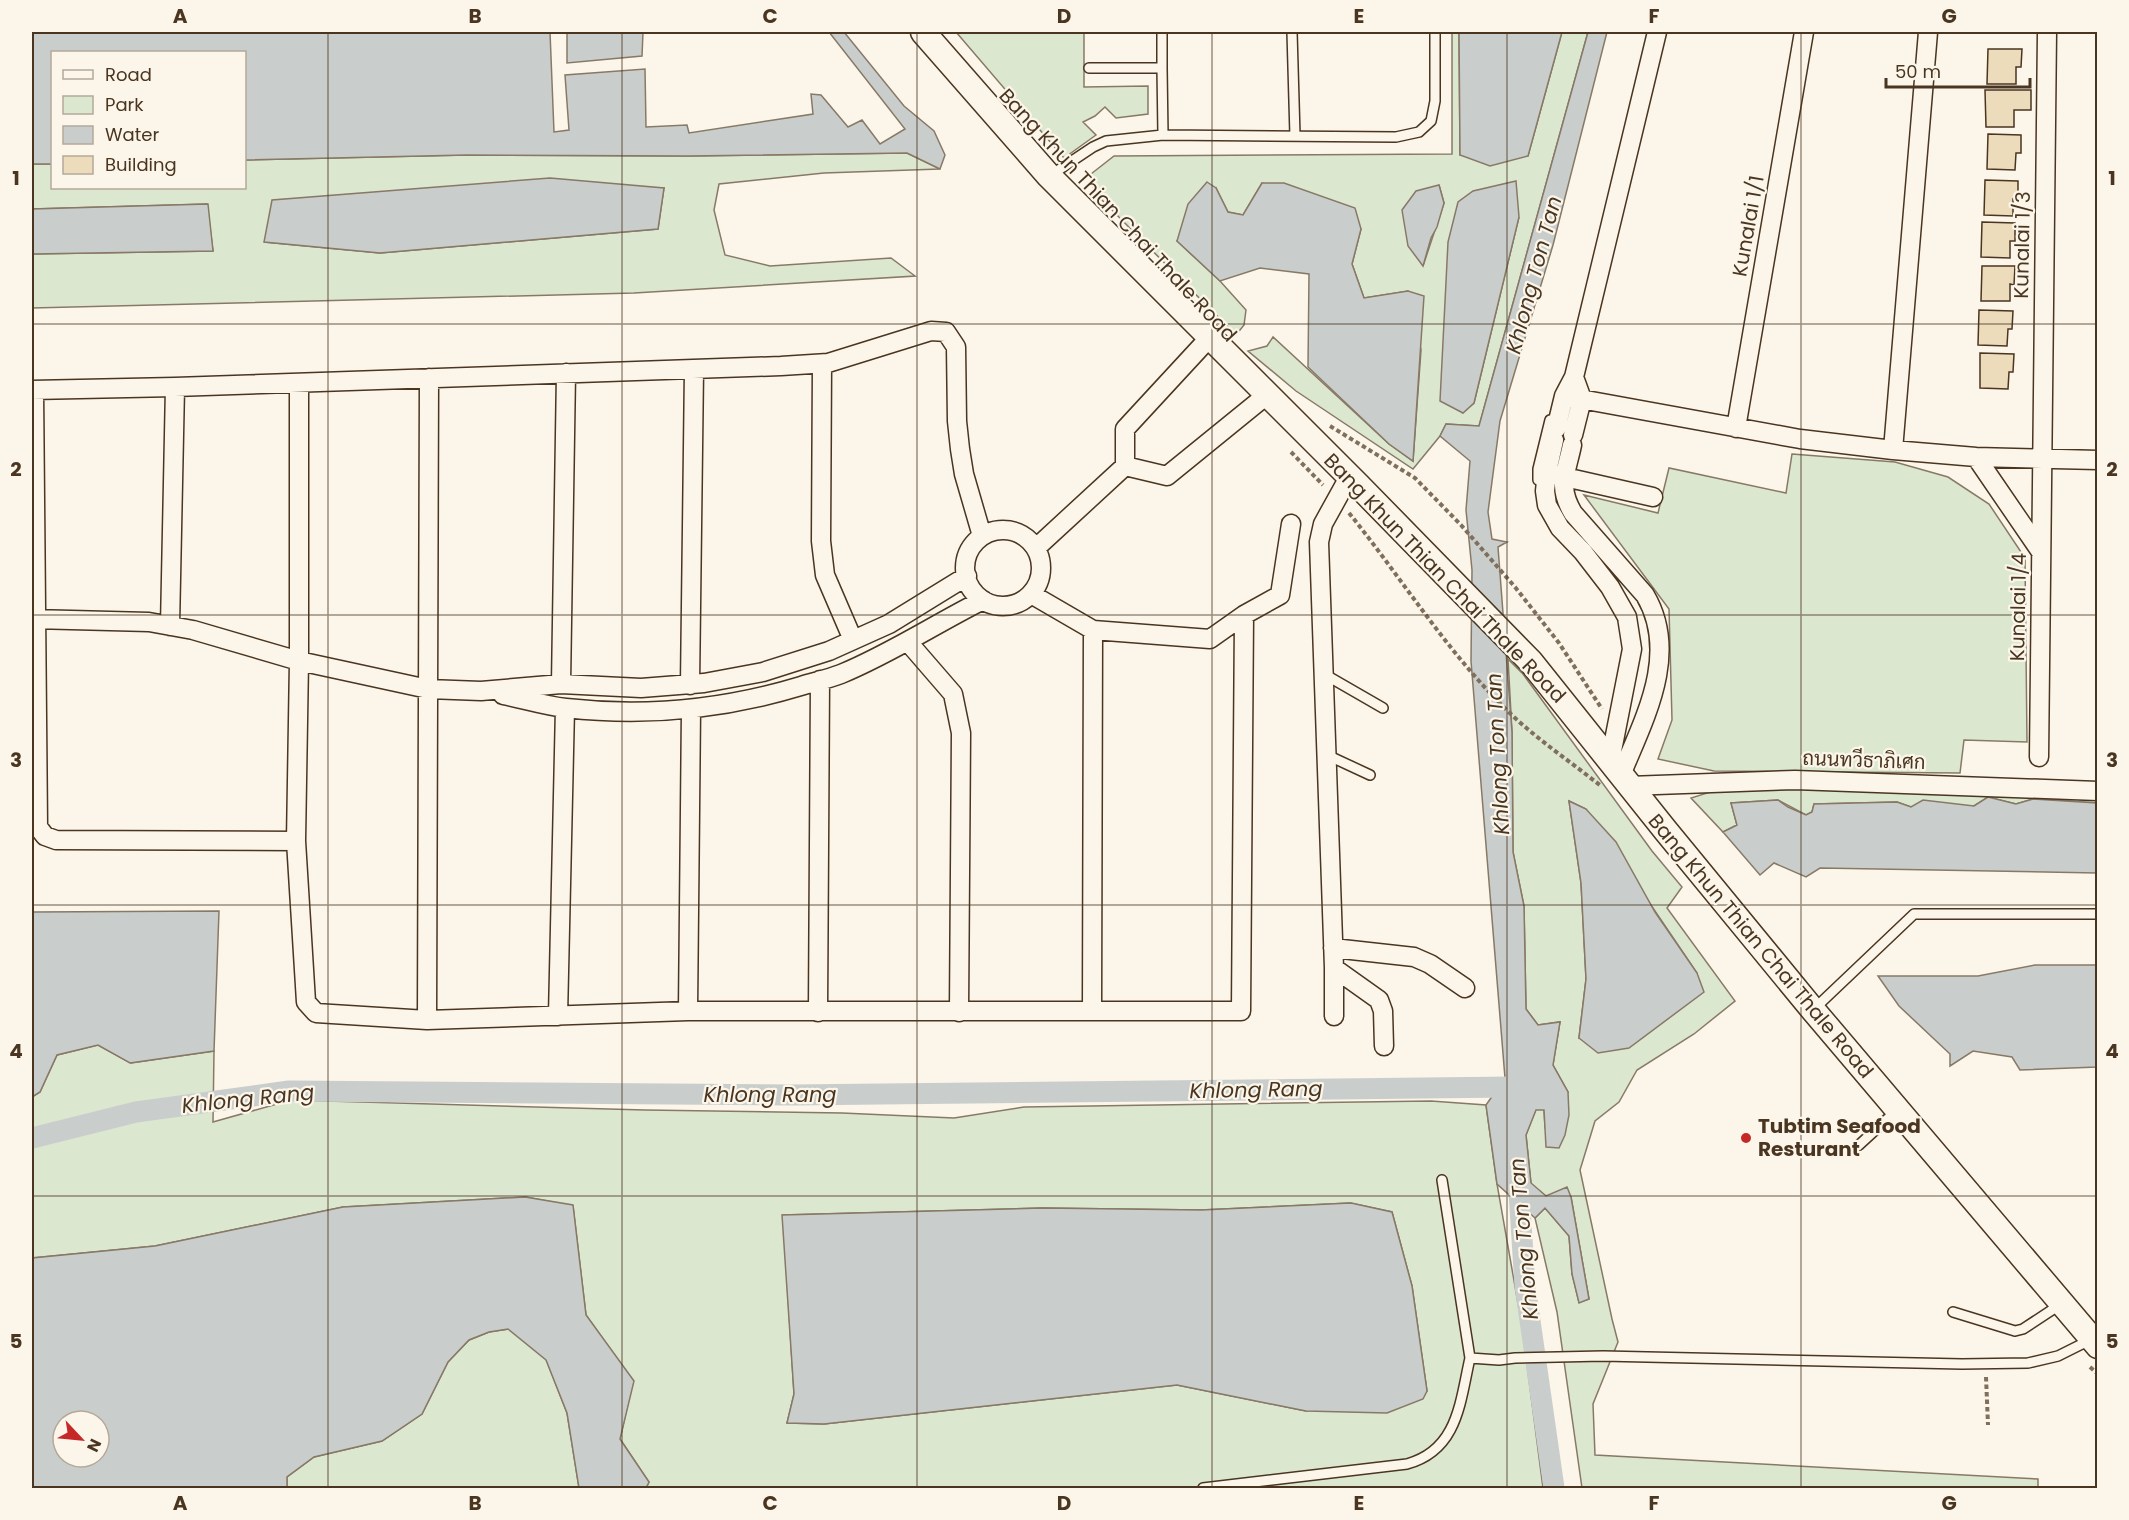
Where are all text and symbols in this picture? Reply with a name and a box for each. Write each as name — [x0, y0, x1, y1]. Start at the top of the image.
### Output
text: A — [173, 2, 188, 30]
text: B — [468, 2, 482, 30]
text: C — [762, 2, 778, 30]
text: D — [1057, 2, 1071, 30]
text: E — [1354, 2, 1364, 30]
text: F — [1649, 2, 1660, 30]
text: G — [1941, 2, 1957, 30]
legend — [51, 51, 246, 189]
scale bar — [1886, 51, 2030, 89]
text: 50 m — [1895, 59, 1941, 84]
text: Road — [105, 62, 152, 87]
street label: Bang Khun Thian Chai Thale Road — [993, 82, 1243, 348]
text: Park — [105, 92, 144, 117]
text: Water — [105, 122, 159, 147]
text: Building — [105, 152, 177, 177]
text: 1 — [12, 164, 20, 192]
text: 1 — [2108, 164, 2116, 192]
street label: Kunalai 1/1 — [1725, 173, 1771, 279]
street label: Kunalai 1/3 — [2007, 191, 2037, 299]
water label: Khlong Ton Tan — [1499, 193, 1568, 357]
street label: Bang Khun Thian Chai Thale Road — [1318, 447, 1572, 709]
text: 2 — [10, 455, 22, 483]
text: 2 — [2106, 455, 2118, 483]
street label: Kunalai 1/4 — [2003, 553, 2033, 661]
water label: Khlong Ton Tan — [1479, 672, 1516, 836]
street label: ถนนทวีธาภิเศก — [1802, 744, 1926, 776]
text: 3 — [10, 746, 22, 774]
text: 3 — [2106, 746, 2118, 774]
street label: Bang Khun Thian Chai Thale Road — [1642, 808, 1880, 1084]
text: 4 — [9, 1037, 23, 1065]
text: 4 — [2105, 1037, 2119, 1065]
water label: Khlong Rang — [1189, 1074, 1323, 1105]
water label: Khlong Rang — [180, 1077, 316, 1120]
water label: Khlong Rang — [703, 1080, 837, 1109]
place label: Tubtim Seafood Resturant — [1758, 1112, 1921, 1163]
marker: Tubtim Seafood Resturant — [1739, 1131, 1753, 1145]
water label: Khlong Ton Tan — [1502, 1157, 1545, 1321]
text: 5 — [10, 1327, 23, 1355]
text: 5 — [2106, 1327, 2119, 1355]
north arrow — [51, 1409, 111, 1469]
text: N — [81, 1435, 107, 1456]
text: A — [173, 1489, 188, 1517]
text: B — [468, 1489, 482, 1517]
text: C — [762, 1489, 778, 1517]
text: D — [1057, 1489, 1071, 1517]
text: E — [1354, 1489, 1364, 1517]
text: F — [1649, 1489, 1660, 1517]
text: G — [1941, 1489, 1957, 1517]

